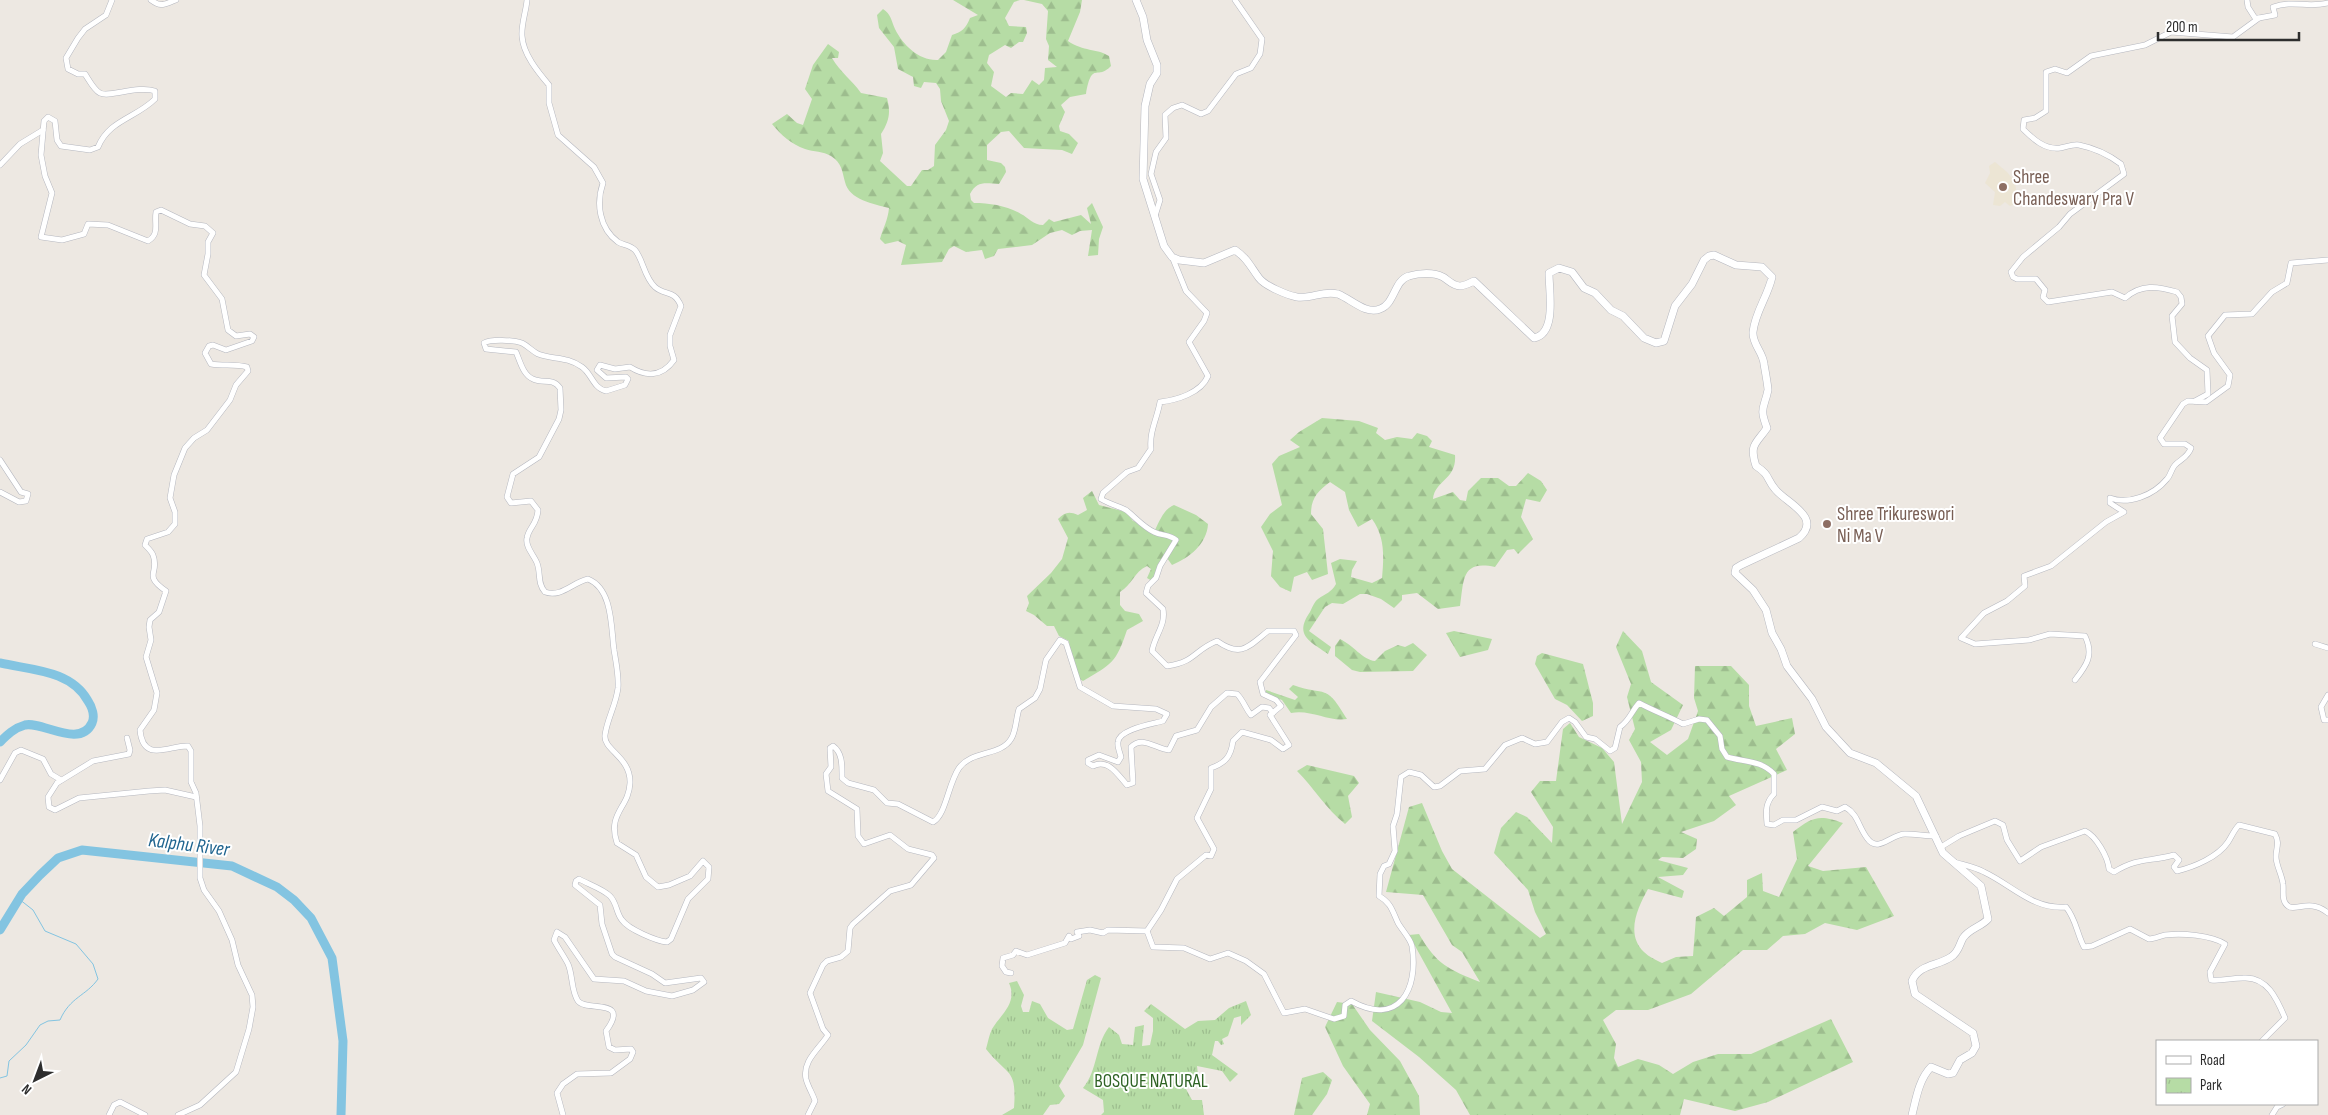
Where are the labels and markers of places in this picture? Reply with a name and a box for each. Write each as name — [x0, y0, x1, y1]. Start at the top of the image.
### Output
place label: Shree Chandeswary Pra V — [2013, 166, 2134, 211]
marker: Shree Chandeswary Pra V — [1997, 181, 2009, 193]
place label: Shree Trikureswori Ni Ma V — [1837, 503, 1954, 548]
marker: Shree Trikureswori Ni Ma V — [1821, 518, 1833, 530]

